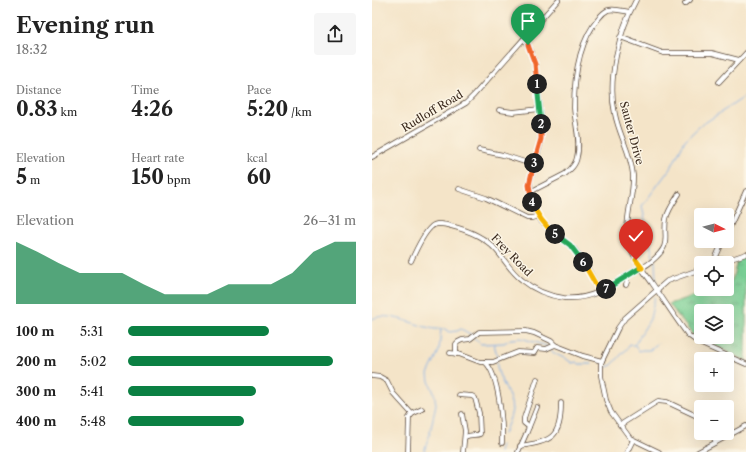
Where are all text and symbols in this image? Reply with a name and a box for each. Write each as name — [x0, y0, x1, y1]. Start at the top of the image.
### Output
pin — [511, 4, 545, 45]
icon: arrive — [517, 10, 539, 32]
text: Evening run — [16, 12, 155, 39]
button: share — [314, 13, 356, 55]
text: 18:32 — [16, 41, 47, 57]
pin: 1 — [527, 74, 547, 94]
text: 1 — [535, 77, 539, 91]
text: Distance — [16, 83, 62, 97]
text: Time — [131, 83, 159, 97]
text: Pace — [247, 83, 272, 97]
street label: Rudloff Road — [399, 87, 466, 135]
text: 0.83 — [16, 97, 58, 121]
text: 4:26 — [131, 97, 173, 121]
text: 5:20 — [247, 97, 288, 121]
street label: Sauter Drive — [617, 100, 647, 166]
text: km — [58, 105, 77, 119]
text: /km — [288, 105, 312, 119]
pin: 2 — [531, 114, 551, 134]
text: 2 — [538, 117, 544, 131]
text: Elevation — [16, 151, 65, 165]
text: Heart rate — [131, 151, 184, 165]
text: kcal — [247, 151, 267, 165]
pin: 3 — [524, 153, 544, 173]
text: 3 — [531, 156, 537, 170]
text: 5 — [16, 165, 27, 189]
text: 150 — [131, 165, 164, 189]
text: 60 — [247, 165, 271, 189]
text: m — [27, 173, 40, 187]
text: bpm — [164, 173, 191, 187]
pin: 4 — [522, 192, 542, 212]
text: 4 — [529, 195, 535, 209]
north arrow — [694, 208, 734, 248]
map controls — [694, 208, 734, 440]
text: Elevation — [16, 212, 74, 228]
text: 26–31 m — [303, 212, 356, 228]
pin — [619, 219, 653, 260]
pin: 5 — [545, 224, 565, 244]
icon: check — [625, 225, 647, 247]
text: 5 — [552, 227, 558, 241]
street label: Frey Road — [488, 231, 536, 279]
pin: 6 — [573, 252, 593, 272]
text: 6 — [580, 255, 586, 269]
button: locate — [694, 256, 734, 296]
pin: 7 — [596, 279, 616, 299]
text: 7 — [603, 282, 609, 296]
button: layers — [694, 304, 734, 344]
text: 100 m — [16, 323, 55, 339]
text: 5:31 — [80, 323, 103, 339]
button: + — [694, 352, 734, 392]
text: 200 m — [16, 353, 56, 369]
text: 5:02 — [80, 353, 106, 369]
text: 300 m — [16, 383, 56, 399]
text: 5:41 — [80, 383, 104, 399]
button: − — [694, 400, 734, 440]
text: 400 m — [16, 413, 56, 429]
text: 5:48 — [80, 413, 106, 429]

